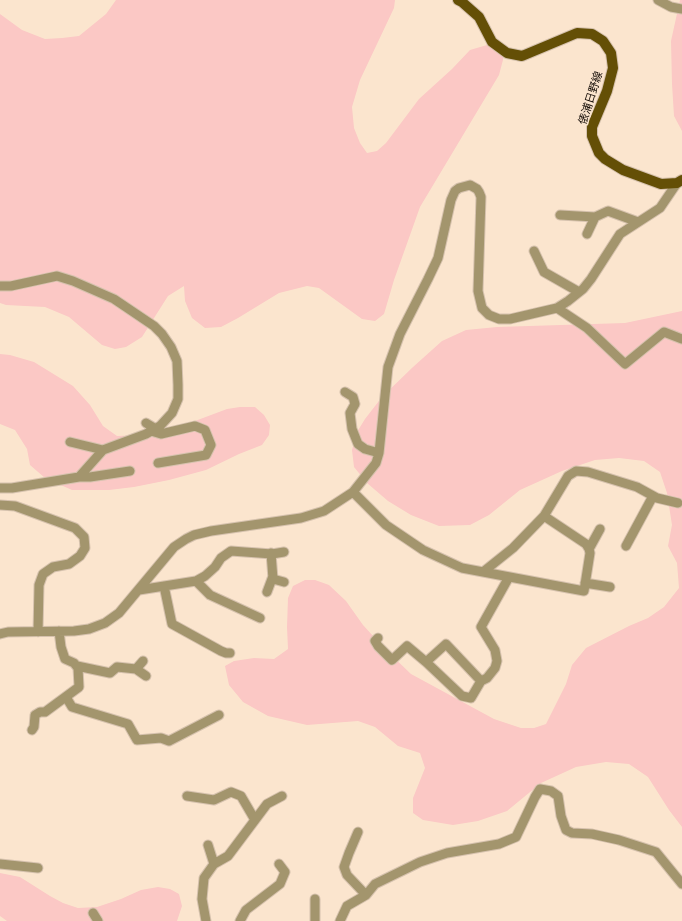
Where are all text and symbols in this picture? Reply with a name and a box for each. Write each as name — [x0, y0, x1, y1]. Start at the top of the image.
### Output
street label: 俵浦日野線 — [576, 70, 606, 126]

